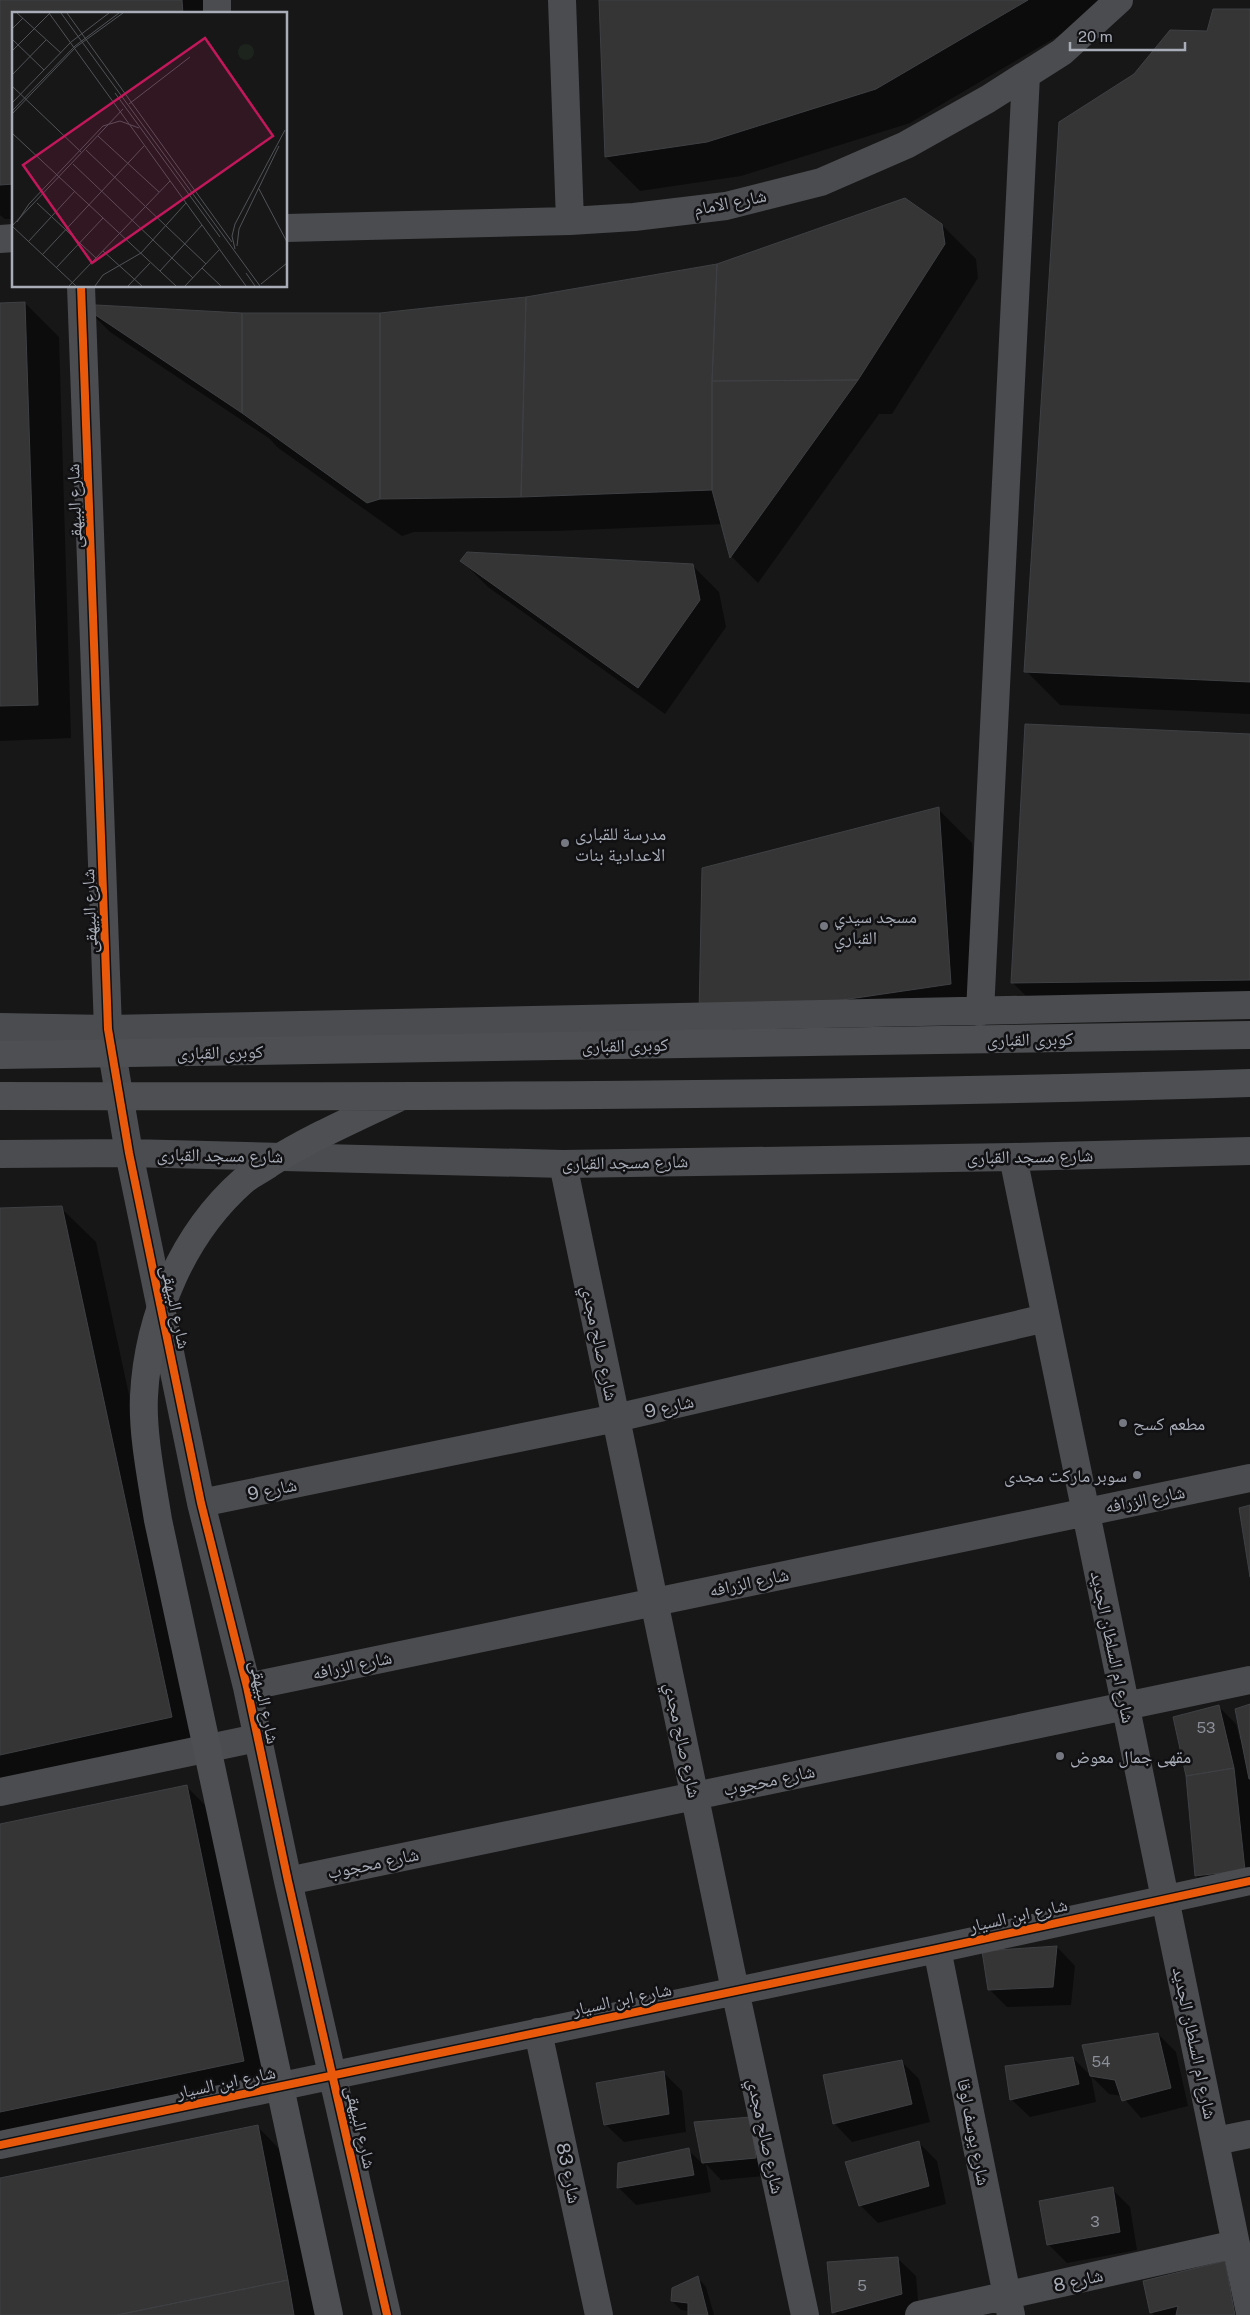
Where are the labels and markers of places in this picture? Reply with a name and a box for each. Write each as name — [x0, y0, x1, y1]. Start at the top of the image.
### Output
place label: مدرسة للقبارى الاعدادية بنات — [575, 823, 666, 865]
marker: مدرسة للقبارى الاعدادية بنات — [559, 837, 571, 849]
place label: مسجد سيدي القباري — [834, 906, 917, 952]
marker: مسجد سيدي القباري — [818, 920, 830, 932]
place label: مطعم كسح — [1133, 1413, 1205, 1436]
marker: مطعم كسح — [1117, 1417, 1129, 1429]
place label: سوبر ماركت مجدى — [1004, 1465, 1127, 1487]
marker: سوبر ماركت مجدى — [1131, 1469, 1143, 1481]
place label: مقهى جمال معوض — [1070, 1746, 1191, 1768]
marker: مقهى جمال معوض — [1054, 1750, 1066, 1762]

